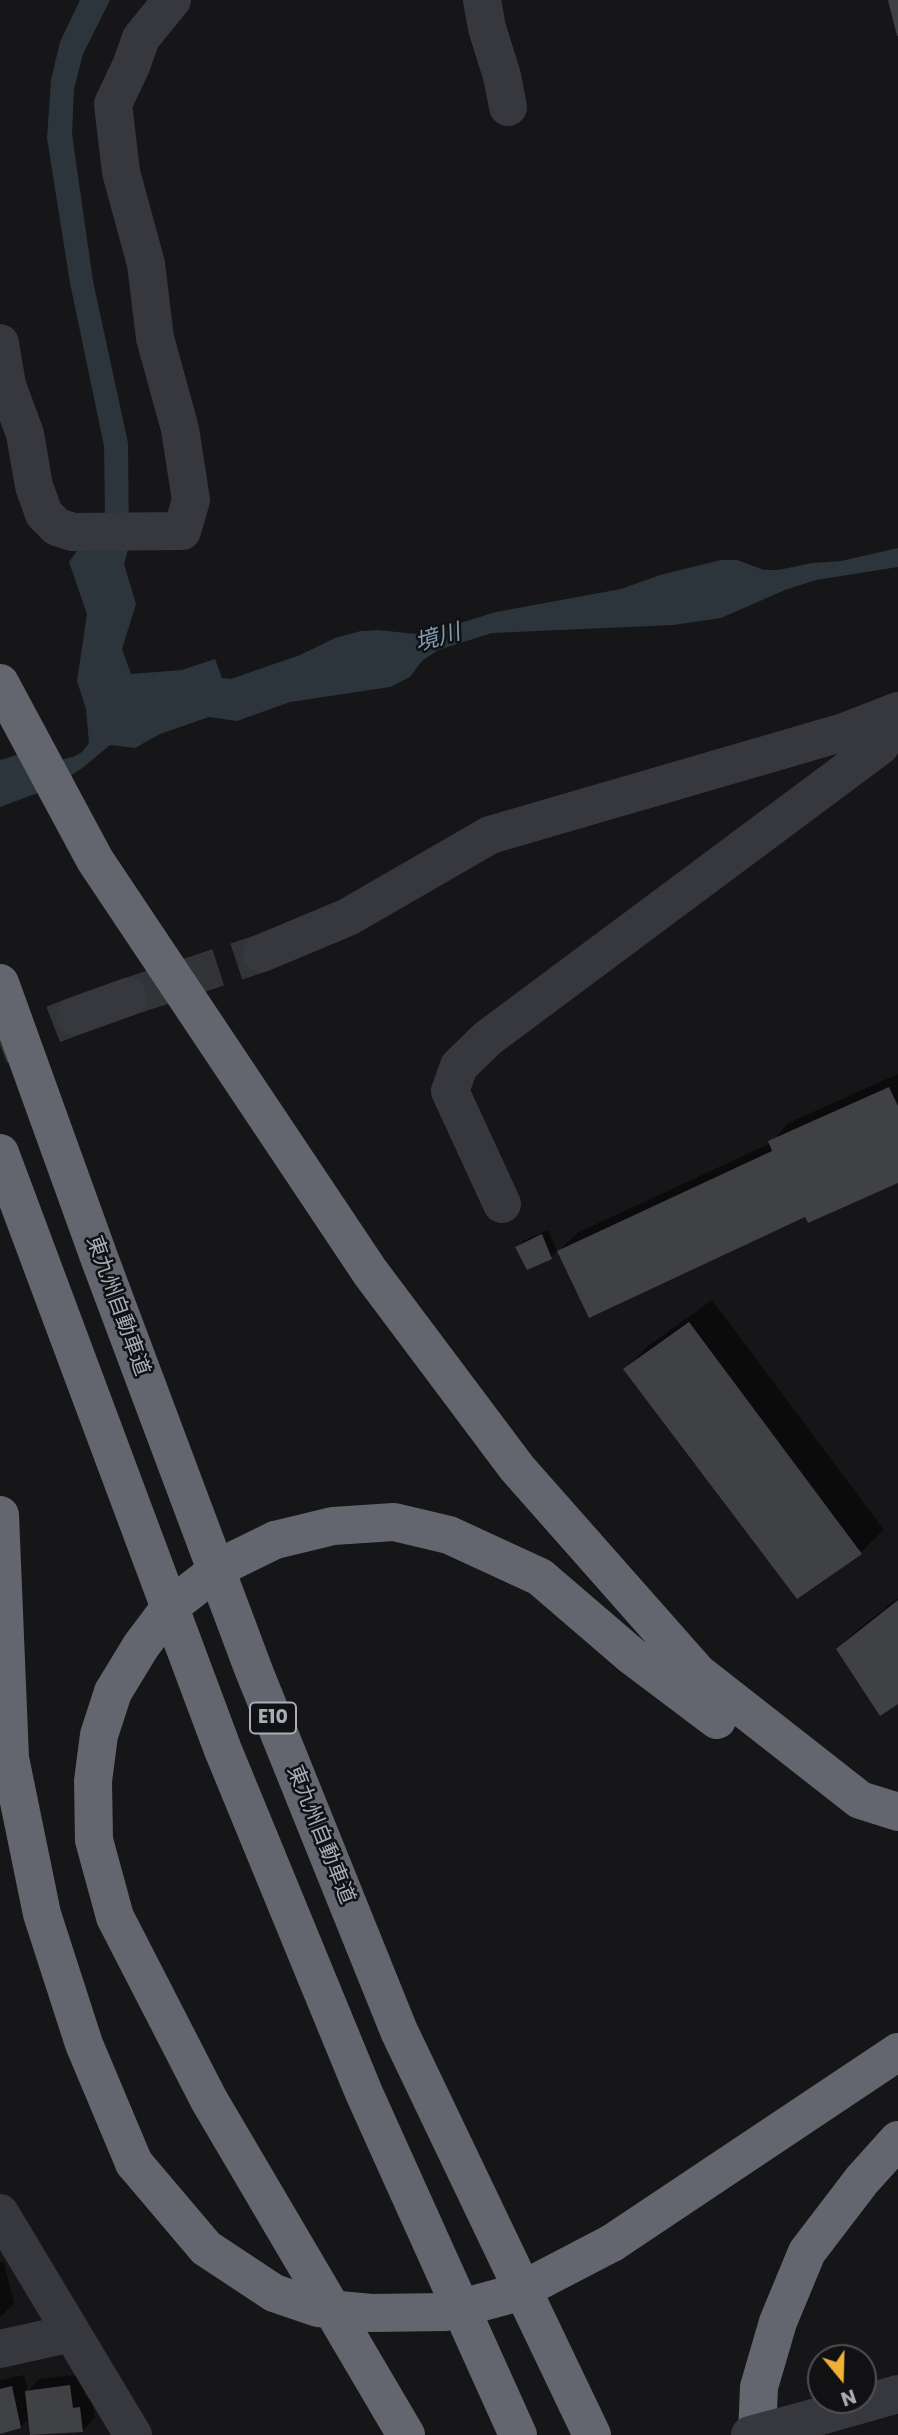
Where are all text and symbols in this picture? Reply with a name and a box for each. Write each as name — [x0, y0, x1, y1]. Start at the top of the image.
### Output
water label: 境川 — [412, 619, 464, 659]
street label: 東九州自動車道 — [80, 1233, 154, 1379]
road number: E10 — [250, 1702, 296, 1734]
street label: 東九州自動車道 — [281, 1762, 359, 1908]
north arrow — [807, 2344, 877, 2414]
text: N — [837, 2382, 860, 2413]

